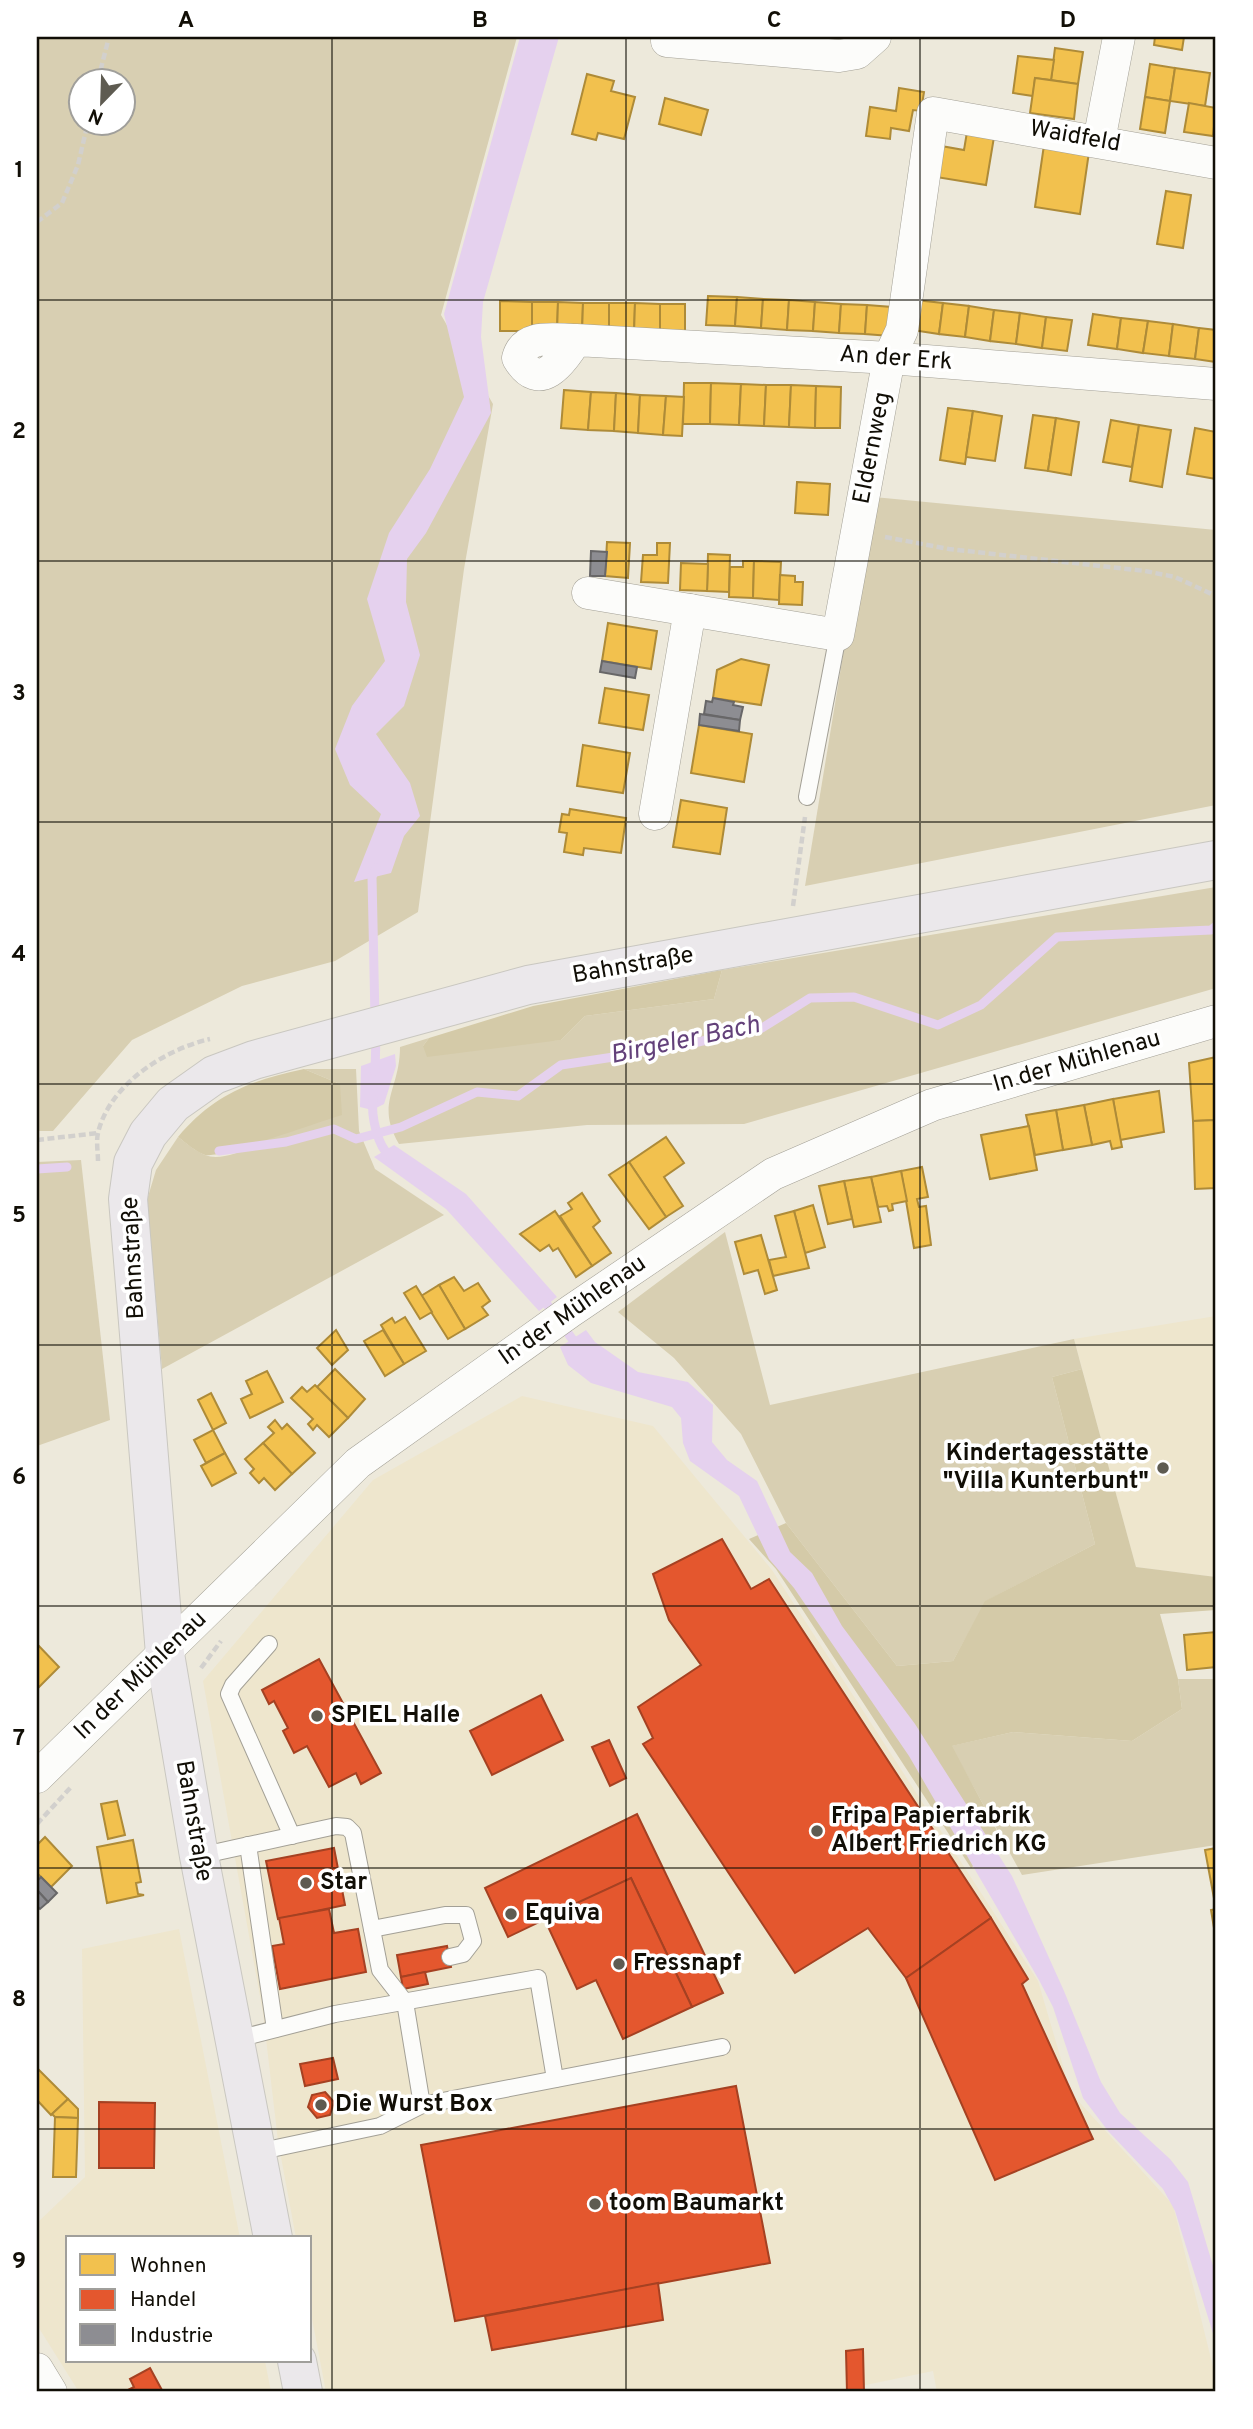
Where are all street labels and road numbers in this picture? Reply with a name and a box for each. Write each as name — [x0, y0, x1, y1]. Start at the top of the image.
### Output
street label: Waidfeld — [1027, 114, 1123, 160]
street label: An der Erk — [838, 340, 954, 378]
street label: Eldernweg — [847, 389, 899, 507]
street label: Bahnstraße — [570, 941, 696, 991]
street label: In der Mühlenau — [990, 1024, 1164, 1100]
street label: Bahnstraße — [116, 1196, 152, 1320]
street label: In der Mühlenau — [494, 1249, 652, 1373]
street label: In der Mühlenau — [68, 1605, 214, 1747]
street label: Bahnstraße — [168, 1758, 218, 1884]

